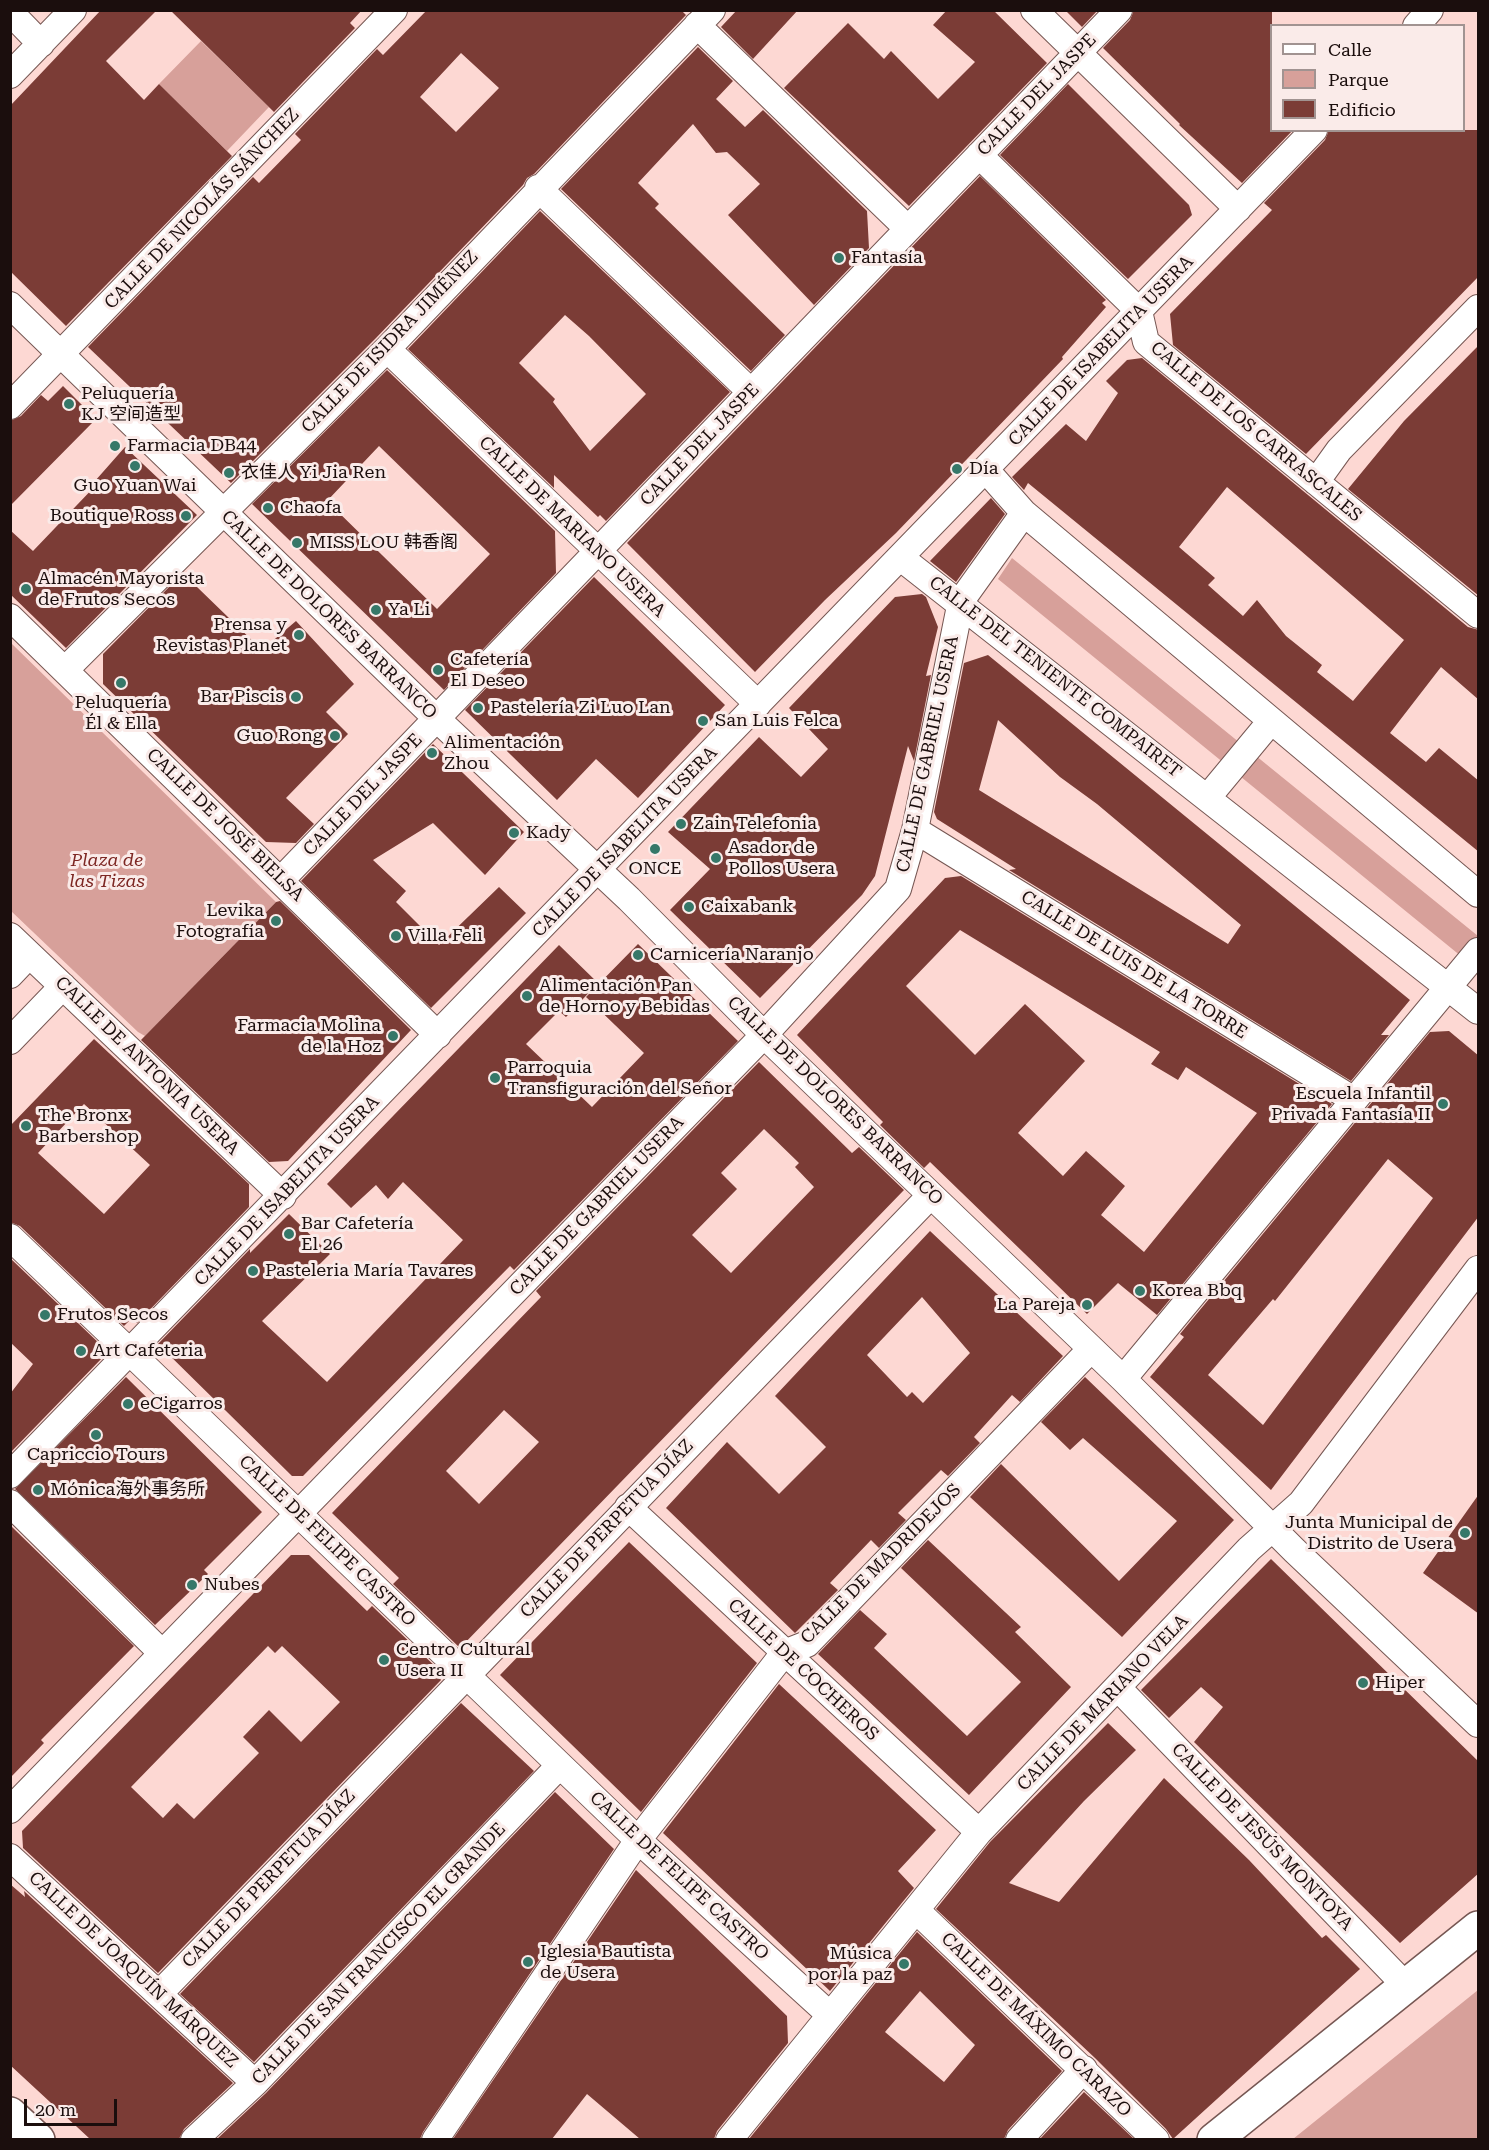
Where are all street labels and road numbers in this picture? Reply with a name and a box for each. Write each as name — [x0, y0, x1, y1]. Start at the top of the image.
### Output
street label: CALLE DEL JASPE — [973, 29, 1101, 161]
street label: CALLE DE NICOLÁS SÁNCHEZ — [100, 104, 304, 314]
street label: CALLE DE ISIDRA JIMÉNEZ — [297, 246, 483, 438]
street label: CALLE DE ISABELITA USERA — [1004, 251, 1198, 451]
street label: CALLE DE LOS CARRASCALES — [1146, 337, 1366, 527]
street label: CALLE DEL JASPE — [636, 379, 764, 511]
street label: CALLE DE MARIANO USERA — [474, 432, 670, 622]
street label: CALLE DE DOLORES BARRANCO — [217, 506, 441, 724]
street label: CALLE DEL TENIENTE COMPAIRET — [925, 572, 1185, 782]
street label: CALLE DE GABRIEL USERA — [892, 634, 964, 874]
street label: CALLE DEL JASPE — [299, 729, 427, 861]
street label: CALLE DE ISABELITA USERA — [528, 742, 722, 942]
street label: CALLE DE JOSÉ BIELSA — [142, 744, 308, 906]
street label: CALLE DE LUIS DE LA TORRE — [1017, 886, 1251, 1044]
street label: CALLE DE ANTONIA USERA — [51, 972, 243, 1160]
street label: CALLE DE DOLORES BARRANCO — [723, 992, 947, 1210]
street label: CALLE DE ISABELITA USERA — [190, 1091, 384, 1291]
street label: CALLE DE GABRIEL USERA — [505, 1112, 689, 1300]
street label: CALLE DE PERPETUA DÍAZ — [516, 1435, 698, 1623]
street label: CALLE DE FELIPE CASTRO — [234, 1451, 420, 1631]
street label: CALLE DE MADRIDEJOS — [796, 1479, 966, 1649]
street label: CALLE DE COCHEROS — [723, 1594, 883, 1746]
street label: CALLE DE MARIANO VELA — [1013, 1610, 1193, 1796]
street label: CALLE DE JESÚS MONTOYA — [1167, 1739, 1357, 1935]
street label: CALLE DE PERPETUA DÍAZ — [178, 1785, 360, 1973]
street label: CALLE DE FELIPE CASTRO — [585, 1787, 773, 1965]
street label: CALLE DE SAN FRANCISCO EL GRANDE — [248, 1819, 510, 2089]
street label: CALLE DE JOAQUÍN MÁRQUEZ — [24, 1867, 242, 2073]
street label: CALLE DE MÁXIMO CARAZO — [936, 1928, 1136, 2122]

